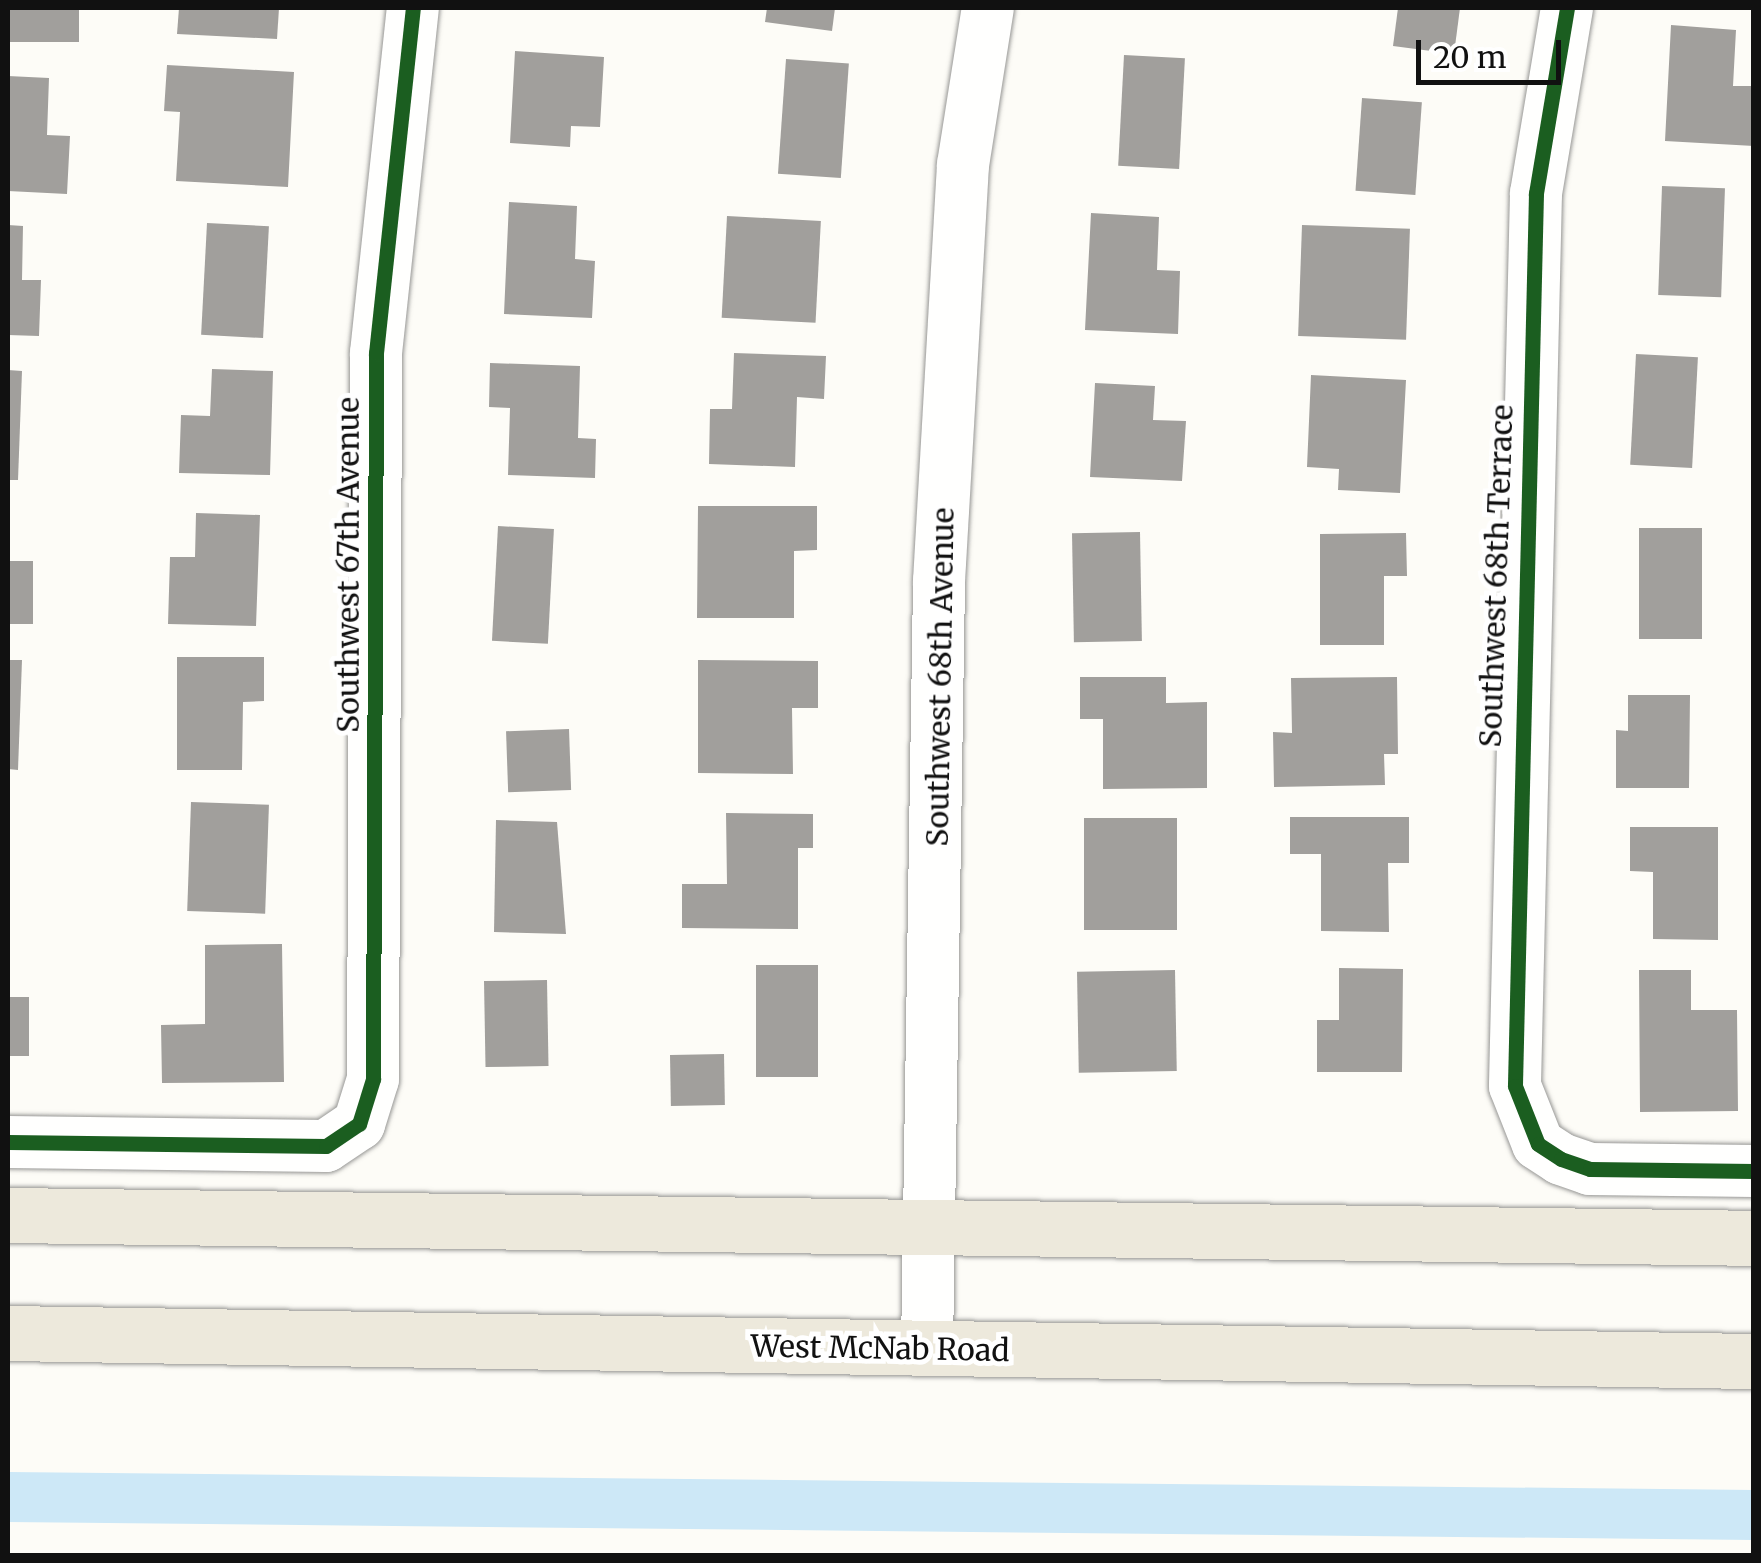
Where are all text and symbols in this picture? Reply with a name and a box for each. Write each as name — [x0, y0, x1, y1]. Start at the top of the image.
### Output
scale bar — [1421, 20, 1566, 82]
text: 20 m — [1433, 38, 1506, 76]
street label: Southwest 67th Avenue — [330, 397, 366, 733]
street label: Southwest 68th Terrace — [1472, 404, 1520, 748]
street label: Southwest 68th Avenue — [919, 507, 961, 847]
street label: West McNab Road — [750, 1328, 1010, 1368]

